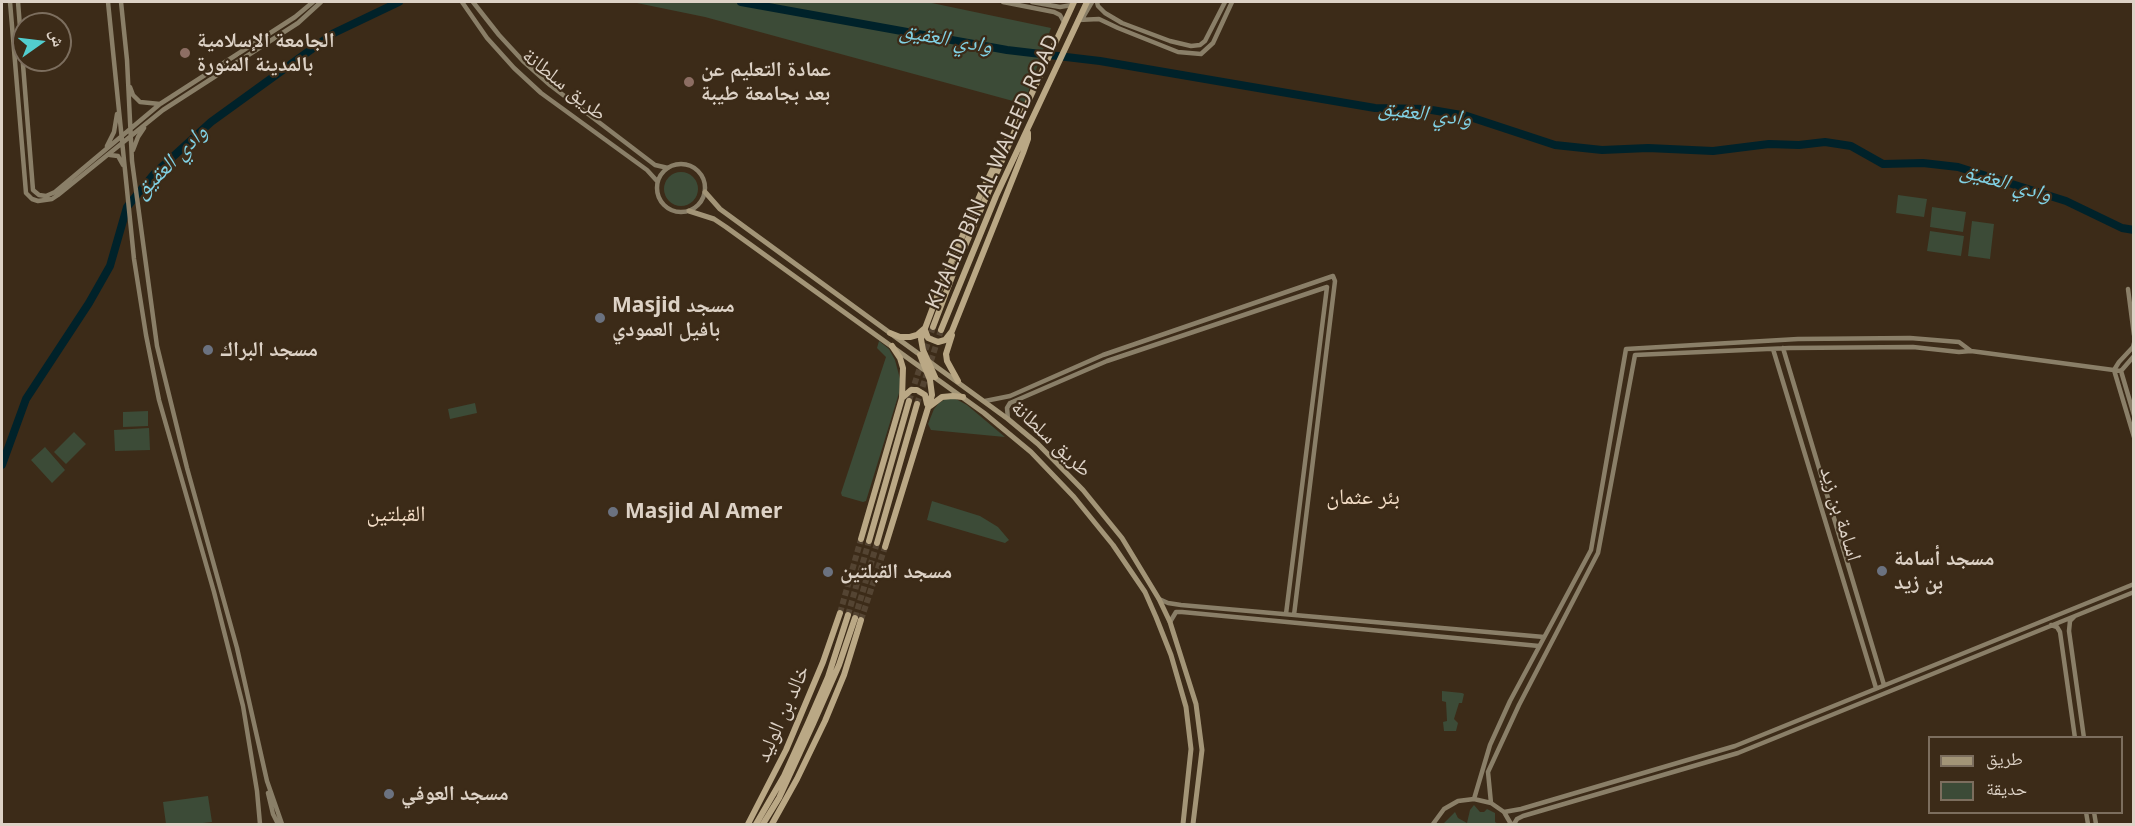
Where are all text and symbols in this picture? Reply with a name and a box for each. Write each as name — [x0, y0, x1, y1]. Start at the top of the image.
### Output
north arrow — [12, 12, 72, 72]
water label: وادي العقيق — [898, 18, 994, 60]
text: ش — [45, 27, 70, 49]
place label: الجامعة الإسلامية بالمدينة المنورة — [197, 28, 335, 78]
street label: KHALID BIN AL WALEED ROAD — [921, 31, 1065, 313]
street label: طريق سلطانة — [517, 43, 611, 127]
marker: الجامعة الإسلامية بالمدينة المنورة — [178, 46, 192, 60]
place label: عمادة التعليم عن بعد بجامعة طيبة — [701, 57, 831, 107]
marker: عمادة التعليم عن بعد بجامعة طيبة — [682, 75, 696, 89]
water label: وادي العقيق — [1377, 95, 1473, 133]
water label: وادي العقيق — [129, 120, 213, 204]
water label: وادي العقيق — [1957, 157, 2055, 209]
place label: Masjid مسجد بافيل العمودي — [612, 293, 735, 343]
marker: Masjid مسجد بافيل العمودي — [593, 311, 607, 325]
place label: مسجد البراك — [220, 337, 318, 363]
marker: مسجد البراك — [201, 343, 215, 357]
street label: طريق سلطانة — [1005, 395, 1097, 483]
street label: اسامة بن زید — [1814, 464, 1866, 564]
district label: بئر عثمان — [1326, 485, 1400, 511]
place label: Masjid Al Amer — [625, 499, 782, 525]
district label: القبلتين — [367, 502, 425, 528]
marker: Masjid Al Amer — [606, 505, 620, 519]
place label: مسجد أسامة بن زيد — [1894, 546, 1994, 596]
place label: مسجد القبلتين — [840, 559, 952, 585]
marker: مسجد أسامة بن زيد — [1875, 564, 1889, 578]
marker: مسجد القبلتين — [821, 565, 835, 579]
street label: خالد بن الوليد — [750, 662, 816, 766]
legend — [1928, 736, 2123, 814]
text: طريق — [1986, 746, 2023, 770]
text: حديقة — [1986, 776, 2027, 800]
place label: مسجد العوفي — [401, 781, 509, 807]
marker: مسجد العوفي — [382, 787, 396, 801]

